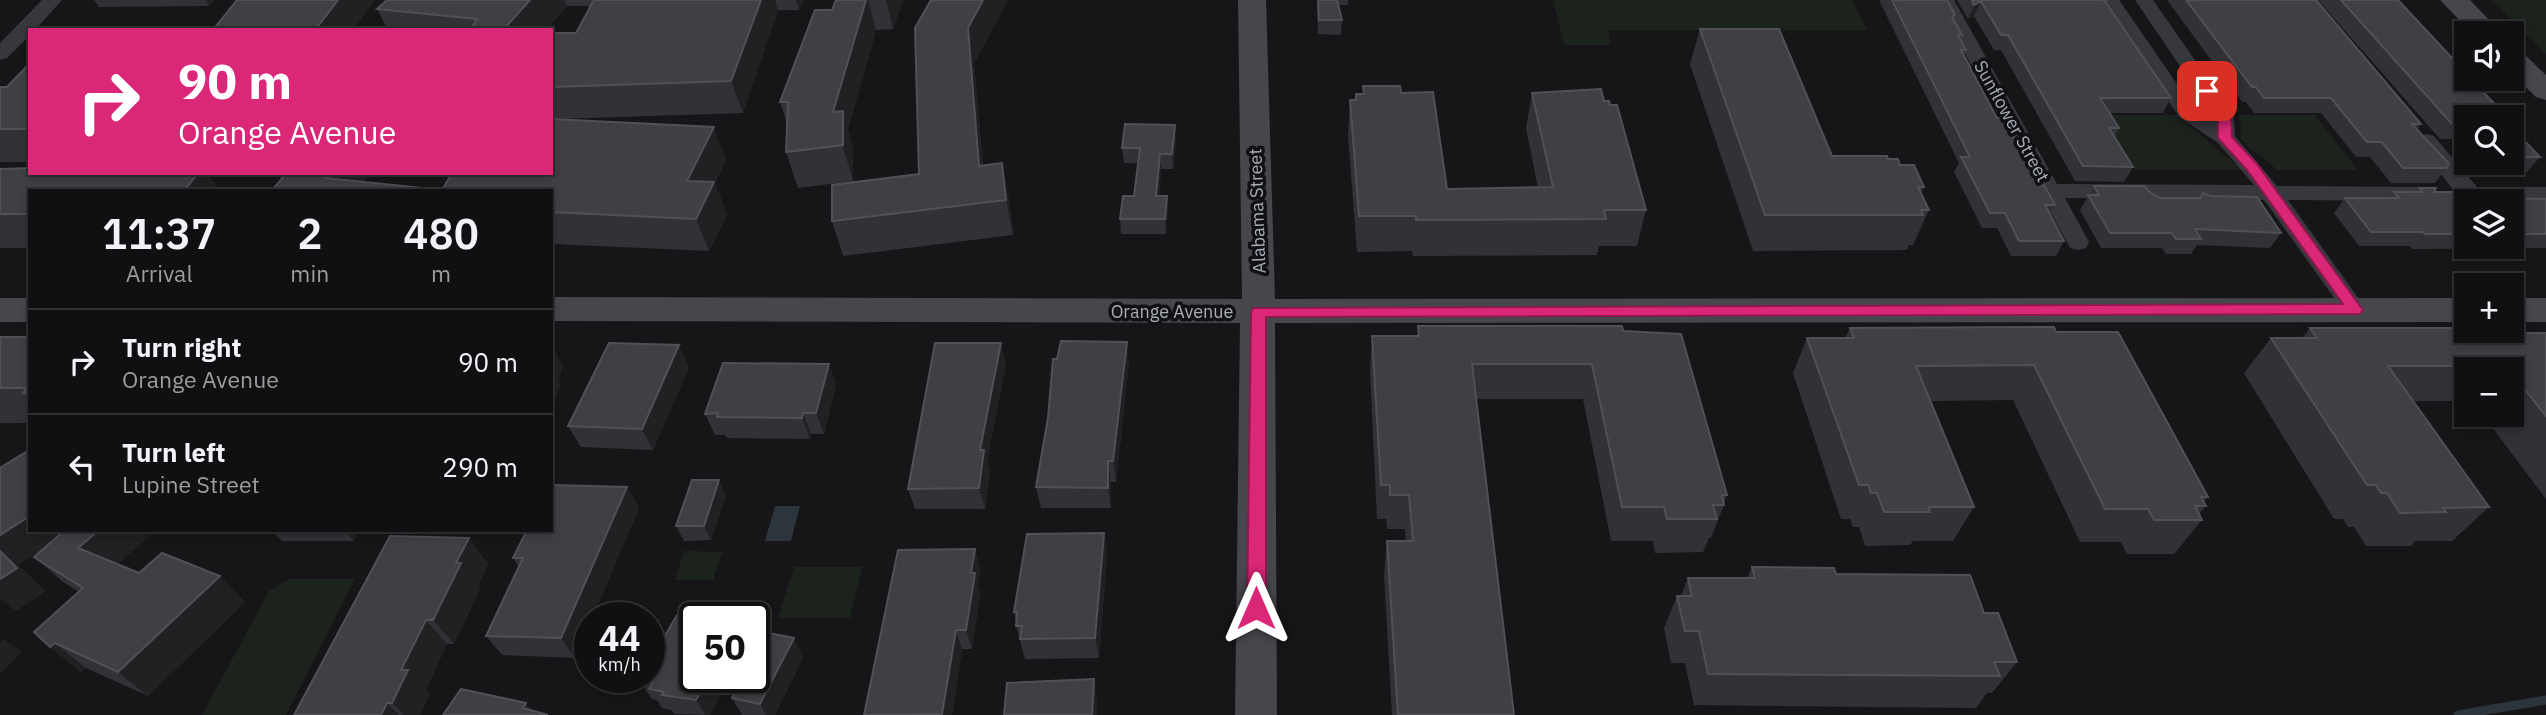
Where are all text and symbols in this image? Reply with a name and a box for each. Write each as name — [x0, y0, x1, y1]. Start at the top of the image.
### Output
map controls — [2454, 21, 2524, 427]
button: sound — [2454, 21, 2524, 91]
text: 90 m — [178, 49, 292, 112]
icon: right — [63, 56, 154, 147]
street label: Sunflower Street — [1969, 56, 2055, 186]
pin — [2177, 61, 2237, 121]
icon: arrive — [2188, 72, 2226, 110]
button: search — [2454, 105, 2524, 175]
text: Orange Avenue — [178, 111, 396, 153]
street label: Alabama Street — [1243, 148, 1271, 274]
button: layers — [2454, 189, 2524, 259]
text: 11:37 — [102, 206, 216, 261]
text: 2 — [297, 206, 322, 261]
text: 480 — [403, 206, 479, 261]
text: Arrival — [126, 258, 193, 288]
text: min — [290, 258, 329, 288]
text: m — [431, 258, 451, 288]
button: + — [2454, 273, 2524, 343]
street label: Orange Avenue — [1111, 300, 1233, 323]
text: Turn right — [122, 330, 241, 364]
icon: right — [63, 343, 101, 381]
text: 90 m — [458, 345, 518, 379]
button: − — [2454, 357, 2524, 427]
text: Orange Avenue — [122, 364, 279, 394]
text: Turn left — [122, 435, 225, 469]
icon: left — [63, 448, 101, 486]
text: 290 m — [442, 450, 518, 484]
text: Lupine Street — [122, 469, 260, 499]
position arrow — [1219, 571, 1293, 645]
speed limit sign: 50 — [679, 602, 770, 693]
text: 44 — [598, 615, 641, 661]
text: km/h — [598, 653, 641, 676]

